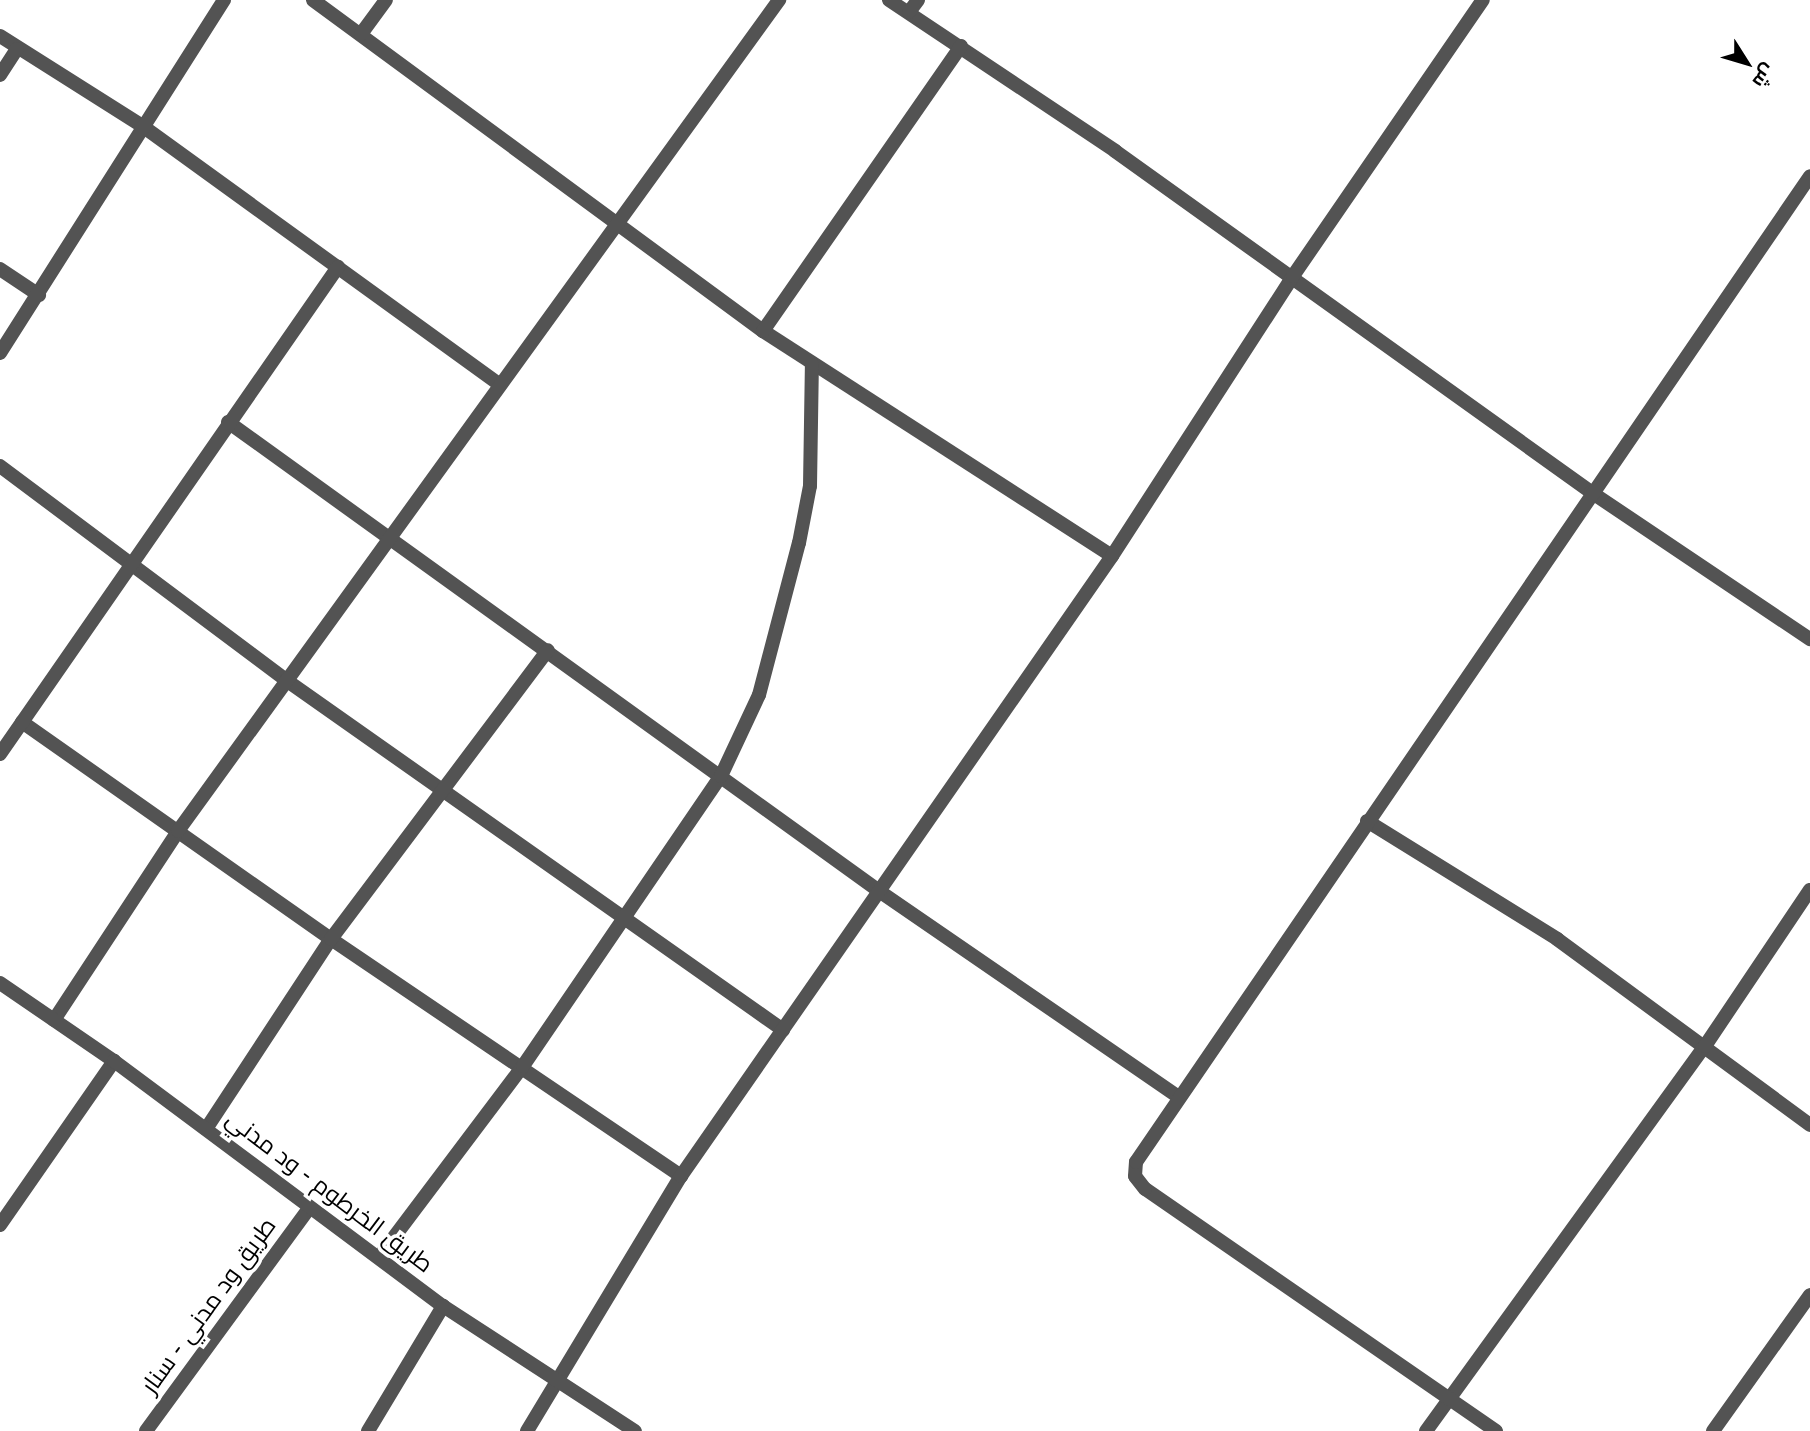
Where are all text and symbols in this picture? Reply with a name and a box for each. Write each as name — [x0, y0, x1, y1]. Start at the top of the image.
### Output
north arrow — [1712, 28, 1782, 98]
text: ش — [1748, 59, 1780, 92]
street label: طريق الخرطوم - ود مدني — [220, 1105, 438, 1279]
street label: طريق ود مدني - سنار — [136, 1212, 282, 1400]

